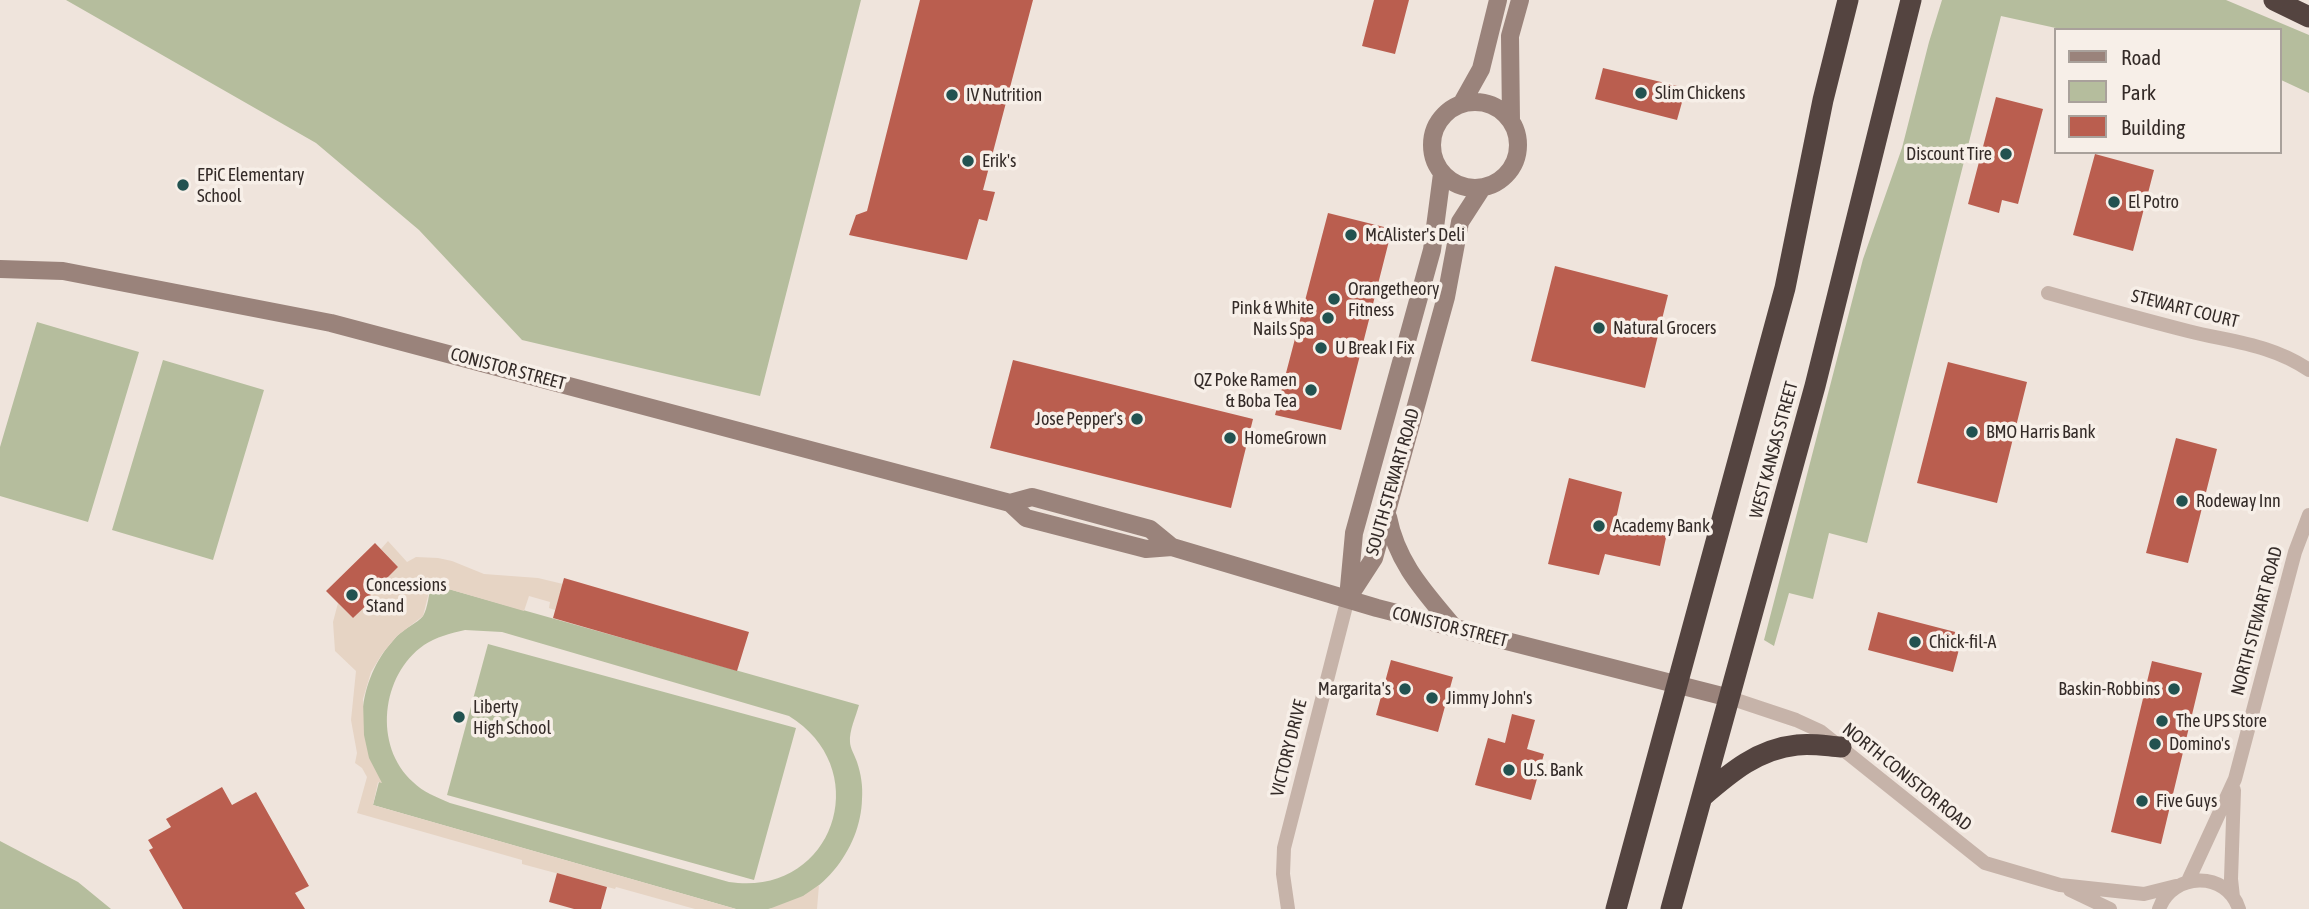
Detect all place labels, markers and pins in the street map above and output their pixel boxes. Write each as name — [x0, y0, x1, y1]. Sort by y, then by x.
place label: Slim Chickens — [1655, 82, 1745, 104]
place label: IV Nutrition — [966, 84, 1042, 106]
marker: Slim Chickens — [1633, 85, 1649, 101]
marker: IV Nutrition — [944, 87, 960, 103]
place label: Discount Tire — [1906, 143, 1992, 165]
marker: Discount Tire — [1998, 146, 2014, 162]
place label: Erik's — [982, 150, 1016, 172]
marker: Erik's — [960, 153, 976, 169]
place label: EPiC Elementary School — [197, 164, 304, 206]
marker: EPiC Elementary School — [175, 177, 191, 193]
place label: El Potro — [2128, 191, 2179, 213]
marker: El Potro — [2106, 194, 2122, 210]
place label: McAlister's Deli — [1365, 224, 1465, 246]
marker: McAlister's Deli — [1343, 227, 1359, 243]
place label: Orangetheory Fitness — [1348, 278, 1439, 320]
marker: Orangetheory Fitness — [1326, 291, 1342, 307]
place label: Pink & White Nails Spa — [1231, 297, 1314, 340]
marker: Pink & White Nails Spa — [1320, 310, 1336, 326]
place label: Natural Grocers — [1613, 317, 1716, 339]
marker: Natural Grocers — [1591, 320, 1607, 336]
place label: U Break I Fix — [1335, 337, 1415, 359]
marker: U Break I Fix — [1313, 340, 1329, 356]
place label: QZ Poke Ramen & Boba Tea — [1194, 369, 1297, 412]
marker: QZ Poke Ramen & Boba Tea — [1303, 382, 1319, 398]
place label: Jose Pepper's — [1035, 408, 1123, 430]
marker: Jose Pepper's — [1129, 411, 1145, 427]
place label: BMO Harris Bank — [1986, 421, 2096, 443]
marker: BMO Harris Bank — [1964, 424, 1980, 440]
place label: HomeGrown — [1244, 427, 1327, 449]
marker: HomeGrown — [1222, 430, 1238, 446]
place label: Rodeway Inn — [2196, 490, 2281, 512]
marker: Rodeway Inn — [2174, 493, 2190, 509]
place label: Academy Bank — [1613, 515, 1710, 537]
marker: Academy Bank — [1591, 518, 1607, 534]
place label: Concessions Stand — [366, 574, 447, 616]
marker: Concessions Stand — [344, 587, 360, 603]
place label: Chick-fil-A — [1929, 631, 1996, 653]
marker: Chick-fil-A — [1907, 634, 1923, 650]
place label: Margarita's — [1318, 678, 1391, 700]
place label: Baskin-Robbins — [2058, 678, 2160, 700]
marker: Margarita's — [1397, 681, 1413, 697]
marker: Baskin-Robbins — [2166, 681, 2182, 697]
place label: Jimmy John's — [1446, 687, 1532, 709]
marker: Jimmy John's — [1424, 690, 1440, 706]
place label: Liberty High School — [473, 696, 551, 738]
marker: Liberty High School — [451, 709, 467, 725]
place label: The UPS Store — [2176, 710, 2267, 732]
marker: The UPS Store — [2154, 713, 2170, 729]
place label: Domino's — [2169, 733, 2230, 755]
marker: Domino's — [2147, 736, 2163, 752]
place label: U.S. Bank — [1523, 759, 1583, 781]
marker: U.S. Bank — [1501, 762, 1517, 778]
place label: Five Guys — [2156, 790, 2217, 812]
marker: Five Guys — [2134, 793, 2150, 809]

